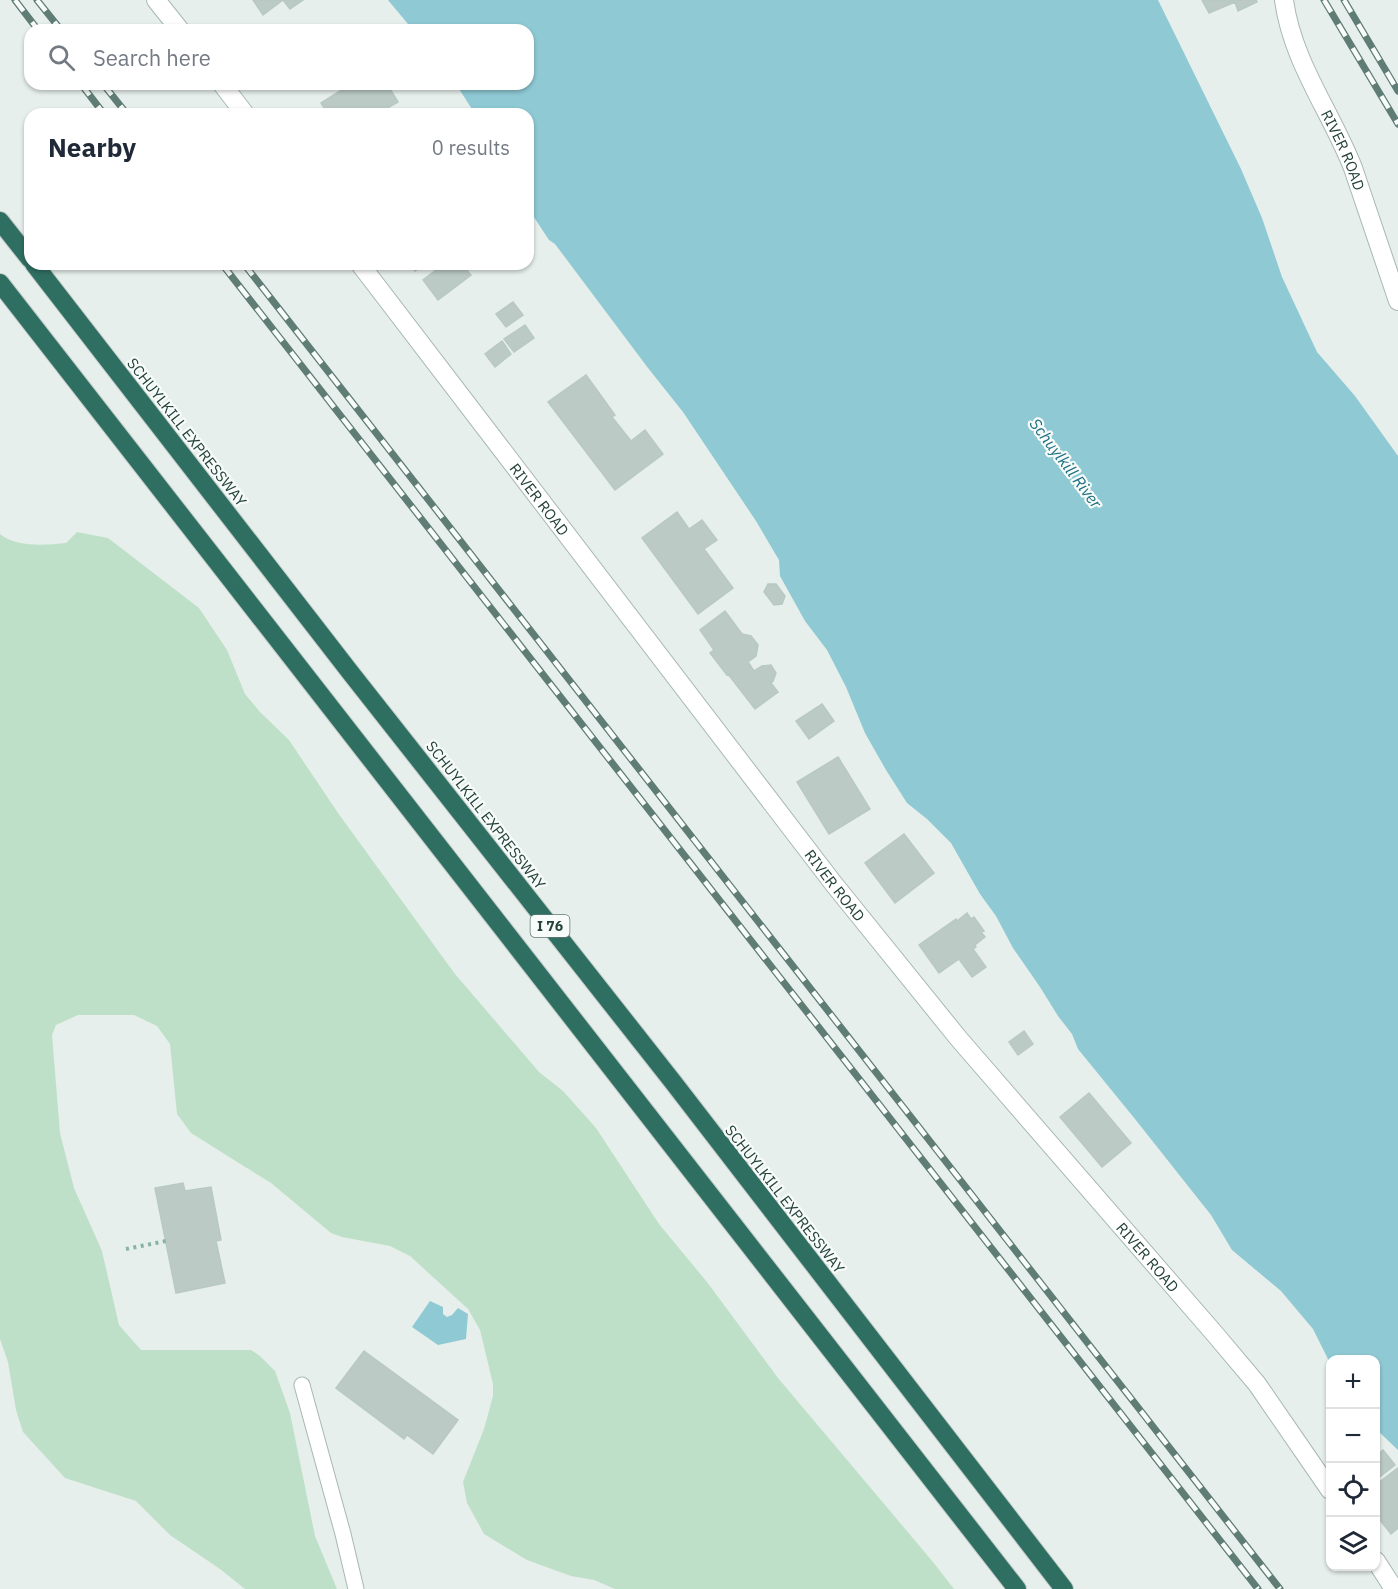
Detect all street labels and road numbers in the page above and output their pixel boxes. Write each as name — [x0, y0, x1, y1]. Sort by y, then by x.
street label: RIVER ROAD — [1317, 106, 1369, 193]
street label: SCHUYLKILL EXPRESSWAY — [123, 354, 251, 510]
street label: RIVER ROAD — [506, 459, 573, 539]
street label: SCHUYLKILL EXPRESSWAY — [422, 737, 550, 893]
street label: RIVER ROAD — [801, 845, 869, 925]
road number: I 76 — [530, 915, 570, 937]
street label: SCHUYLKILL EXPRESSWAY — [721, 1121, 849, 1277]
street label: RIVER ROAD — [1113, 1218, 1183, 1296]

